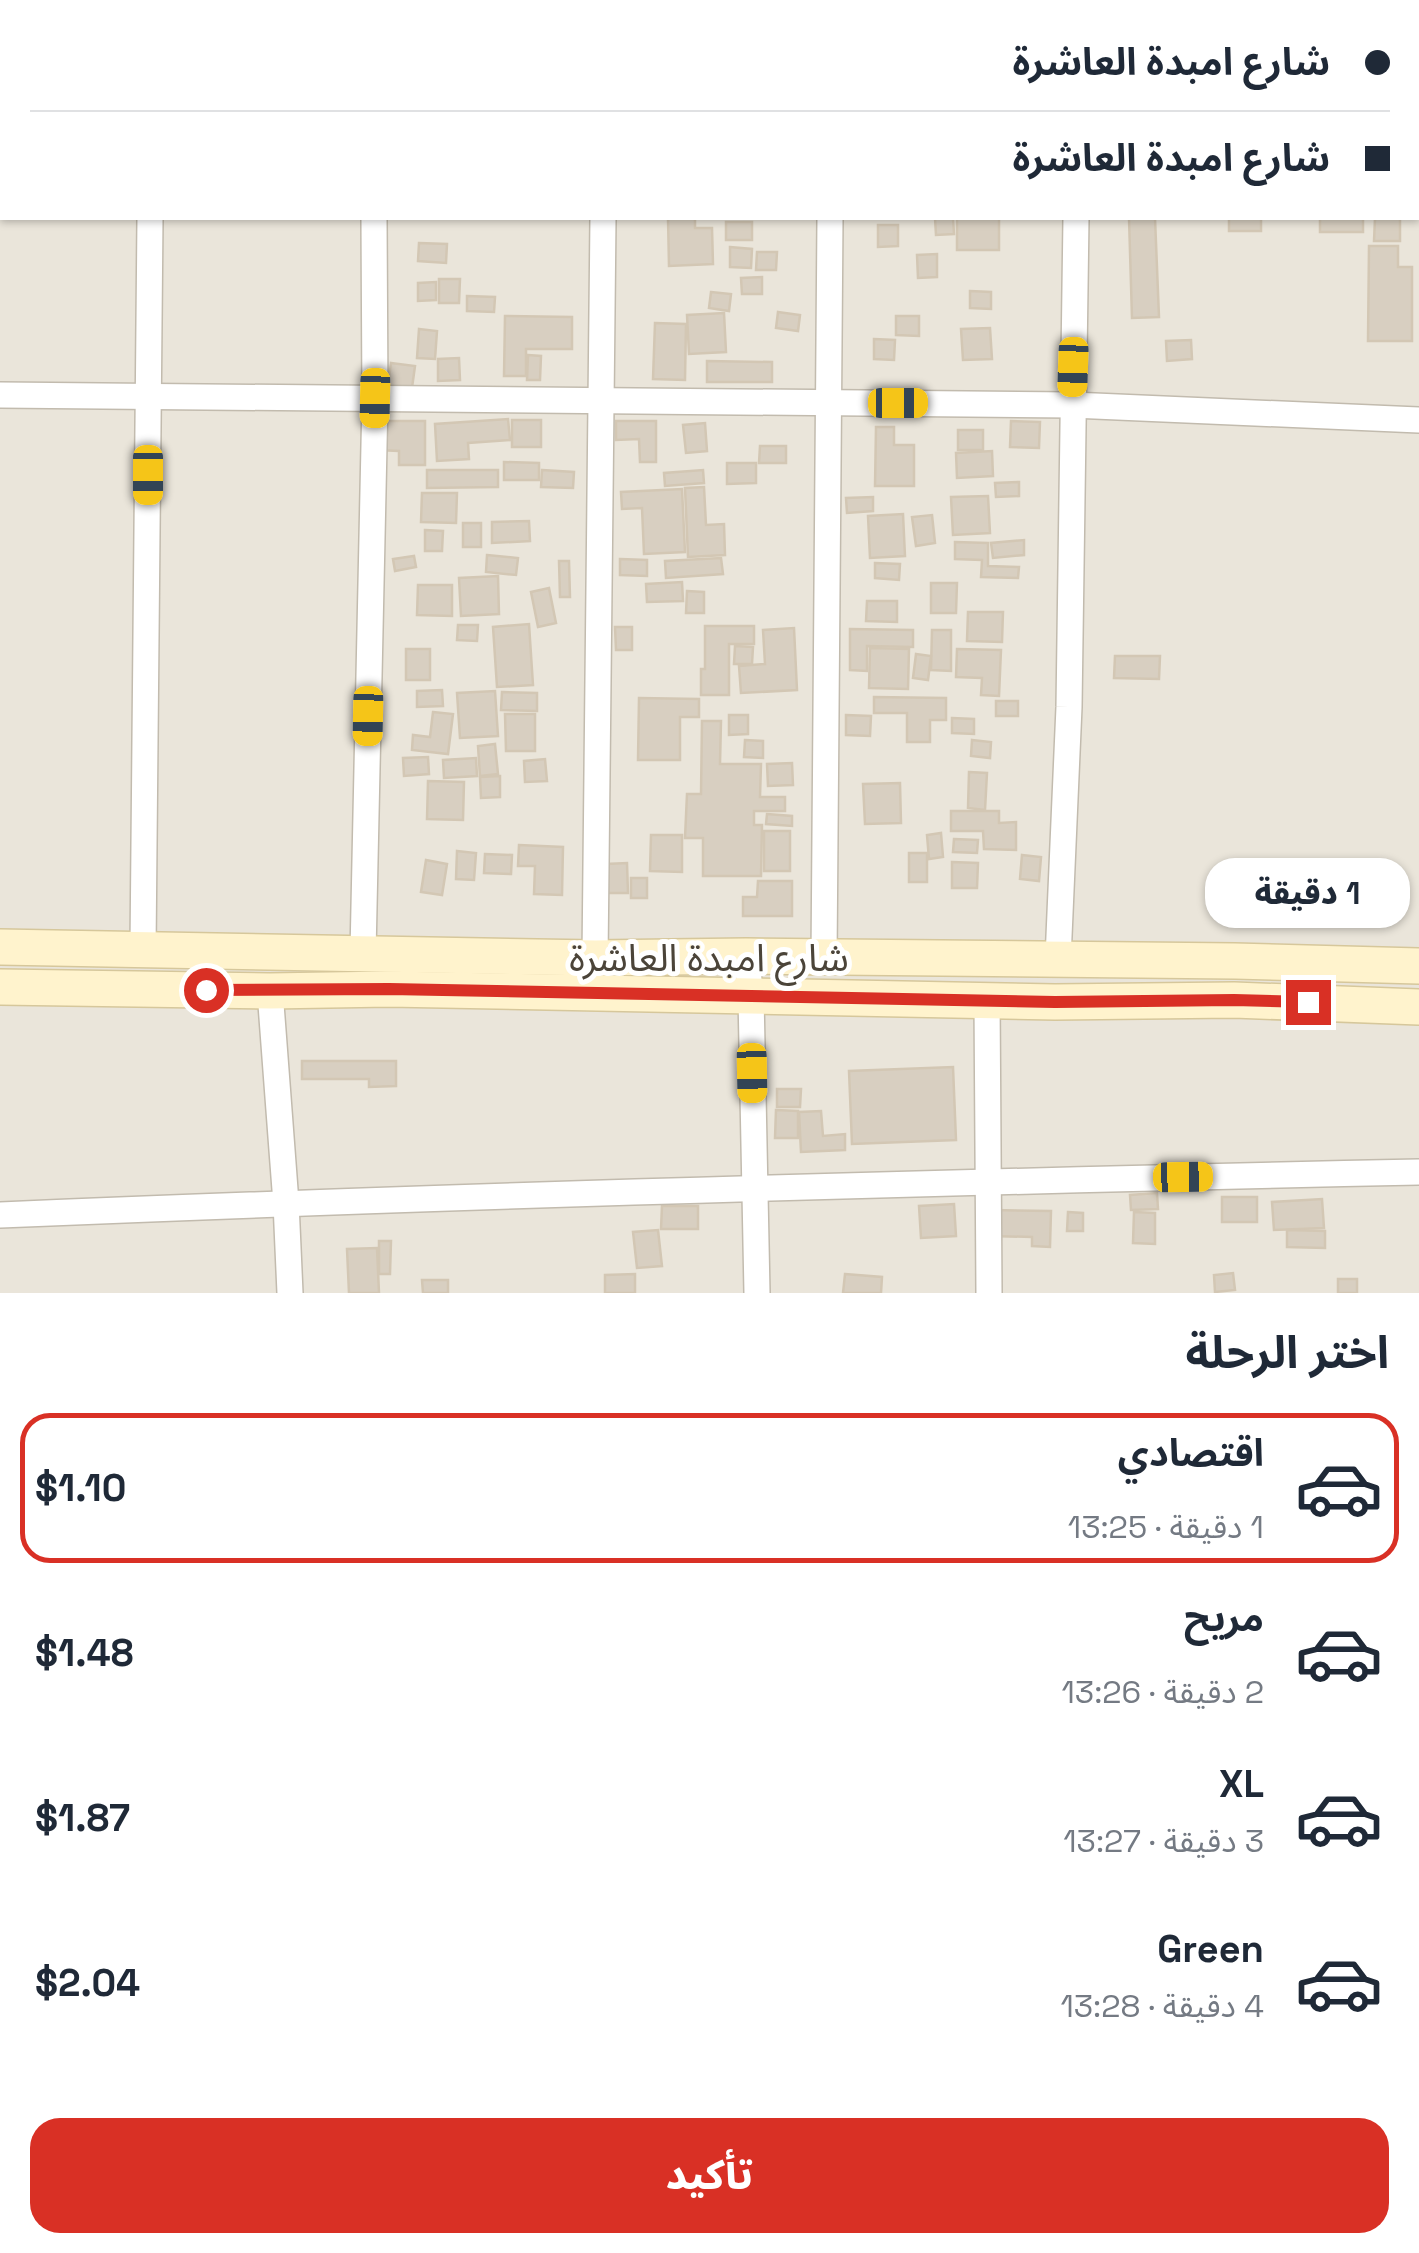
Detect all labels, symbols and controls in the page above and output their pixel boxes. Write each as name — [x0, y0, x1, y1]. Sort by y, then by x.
text: شارع امبدة العاشرة — [1012, 38, 1330, 86]
text: شارع امبدة العاشرة — [1012, 134, 1330, 182]
car — [1057, 336, 1089, 398]
car — [359, 368, 391, 428]
car — [868, 388, 928, 418]
car — [133, 445, 163, 505]
car — [352, 686, 384, 746]
callout: 1 دقيقة — [1206, 857, 1410, 927]
text: 1 دقيقة — [1254, 873, 1361, 913]
street label: شارع امبدة العاشرة — [569, 934, 849, 986]
route start — [184, 968, 229, 1013]
route end — [1286, 980, 1331, 1025]
car — [736, 1043, 768, 1103]
car — [1153, 1161, 1213, 1193]
text: اختر الرحلة — [1185, 1324, 1389, 1381]
text: اقتصادي — [1118, 1429, 1264, 1477]
icon: car — [1294, 1443, 1384, 1533]
text: $1.10 — [35, 1464, 126, 1512]
text: 1 دقيقة · 13:25 — [1068, 1507, 1264, 1547]
text: مريح — [1184, 1594, 1264, 1642]
icon: car — [1294, 1608, 1384, 1698]
text: $1.48 — [35, 1629, 134, 1677]
text: 2 دقيقة · 13:26 — [1061, 1672, 1264, 1712]
text: XL — [1219, 1760, 1264, 1808]
icon: car — [1294, 1773, 1384, 1863]
text: $1.87 — [35, 1794, 130, 1842]
text: 3 دقيقة · 13:27 — [1063, 1821, 1264, 1861]
text: Green — [1157, 1925, 1264, 1973]
icon: car — [1294, 1938, 1384, 2028]
text: $2.04 — [35, 1959, 140, 2007]
text: 4 دقيقة · 13:28 — [1060, 1986, 1264, 2026]
button: تأكيد — [30, 2118, 1389, 2233]

